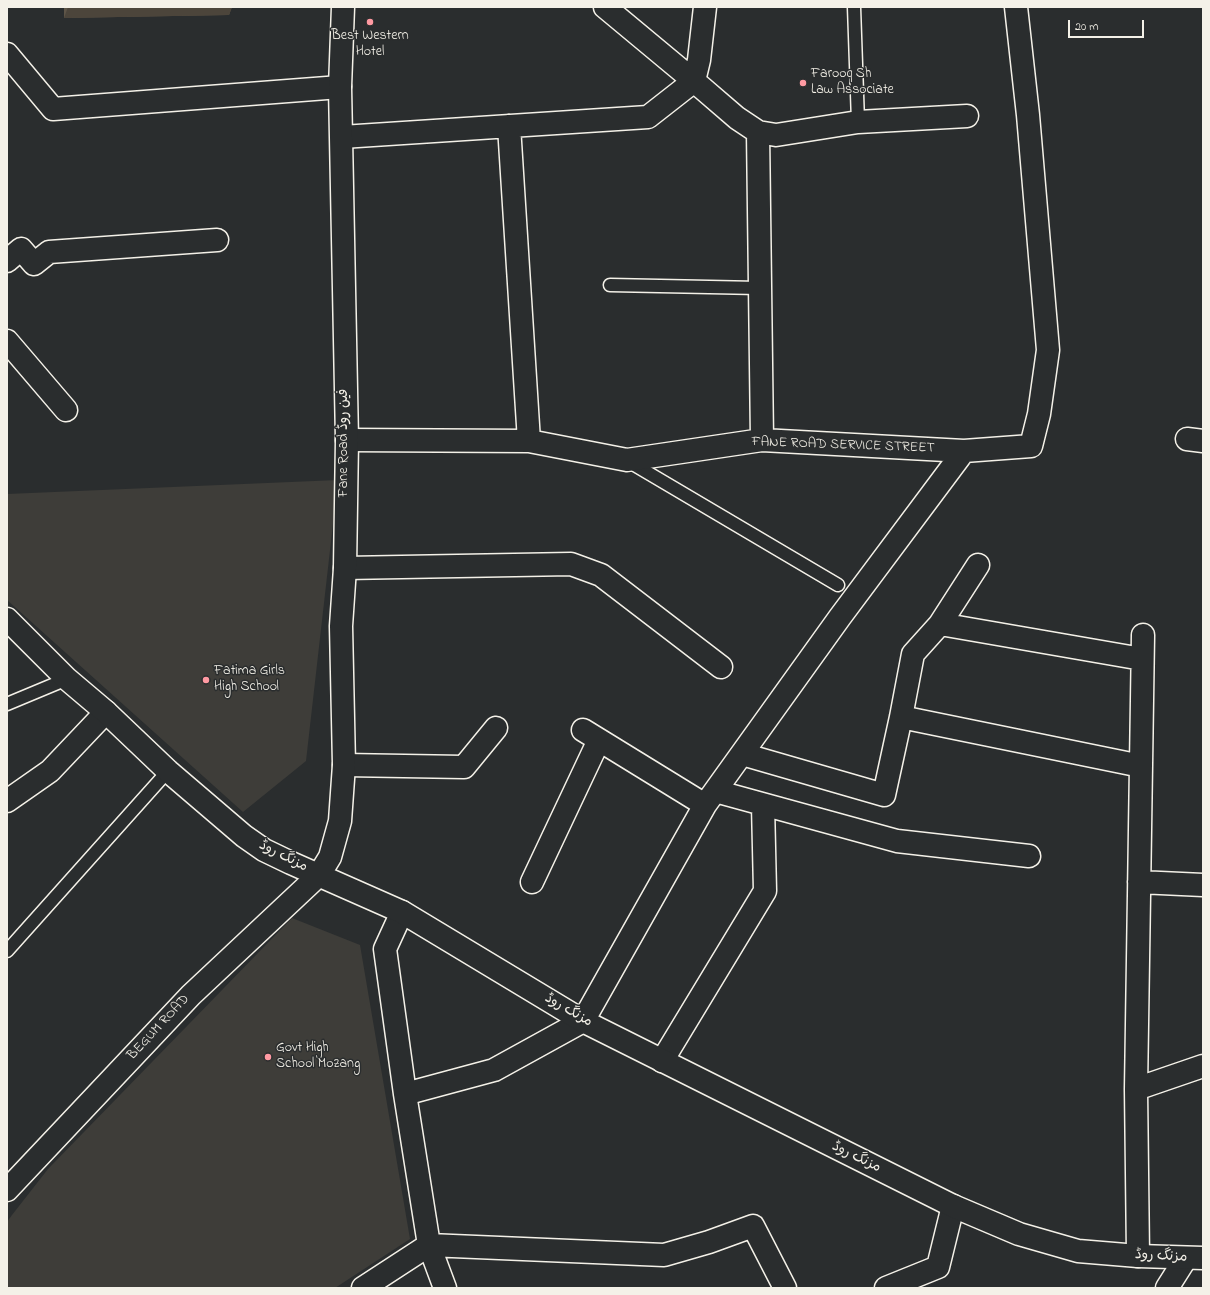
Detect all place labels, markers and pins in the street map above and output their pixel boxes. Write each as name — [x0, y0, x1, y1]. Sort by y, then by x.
marker: Best Western Hotel — [365, 17, 375, 27]
place label: Best Western Hotel — [331, 29, 409, 62]
place label: Farooq Sh Law Associate — [811, 67, 894, 100]
marker: Farooq Sh Law Associate — [798, 78, 808, 88]
place label: Fatima Girls High School — [214, 664, 285, 696]
marker: Fatima Girls High School — [201, 675, 211, 685]
place label: Govt High School Mozang — [276, 1041, 360, 1074]
marker: Govt High School Mozang — [263, 1052, 273, 1062]

